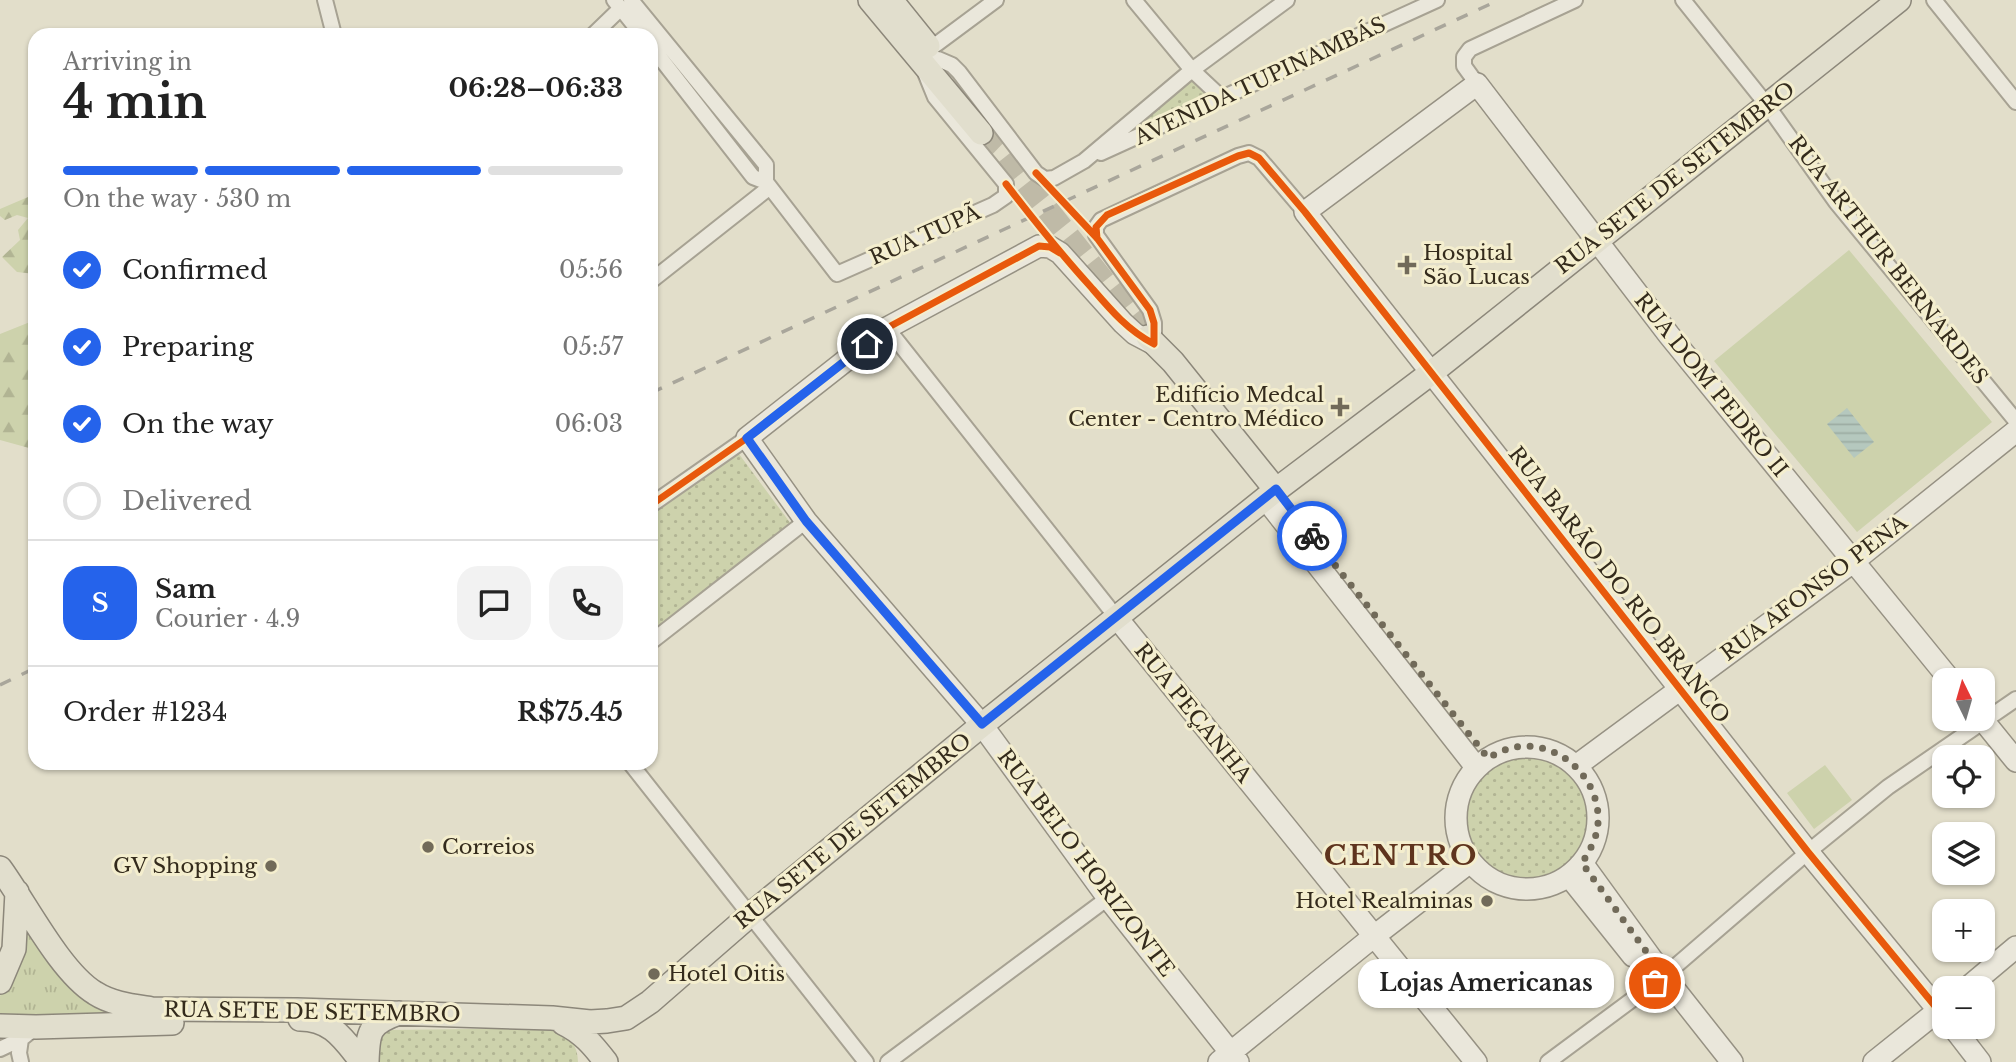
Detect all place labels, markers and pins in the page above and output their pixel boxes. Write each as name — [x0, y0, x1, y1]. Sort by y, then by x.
place label: Hospital São Lucas — [1423, 240, 1530, 290]
marker: Hospital São Lucas — [1397, 255, 1417, 275]
pin — [837, 314, 897, 374]
place label: Edifício Medcal Center - Centro Médico — [1068, 382, 1324, 432]
marker: Edifício Medcal Center - Centro Médico — [1330, 397, 1350, 417]
place label: Correios — [442, 834, 535, 860]
marker: Correios — [420, 839, 436, 855]
place label: GV Shopping — [113, 853, 257, 879]
marker: GV Shopping — [263, 858, 279, 874]
place label: Hotel Realminas — [1295, 888, 1473, 914]
marker: Hotel Realminas — [1479, 893, 1495, 909]
pin — [1625, 953, 1685, 1013]
callout: Lojas Americanas — [1358, 958, 1613, 1007]
place label: Hotel Oitis — [668, 961, 785, 987]
marker: Hotel Oitis — [646, 966, 662, 982]

